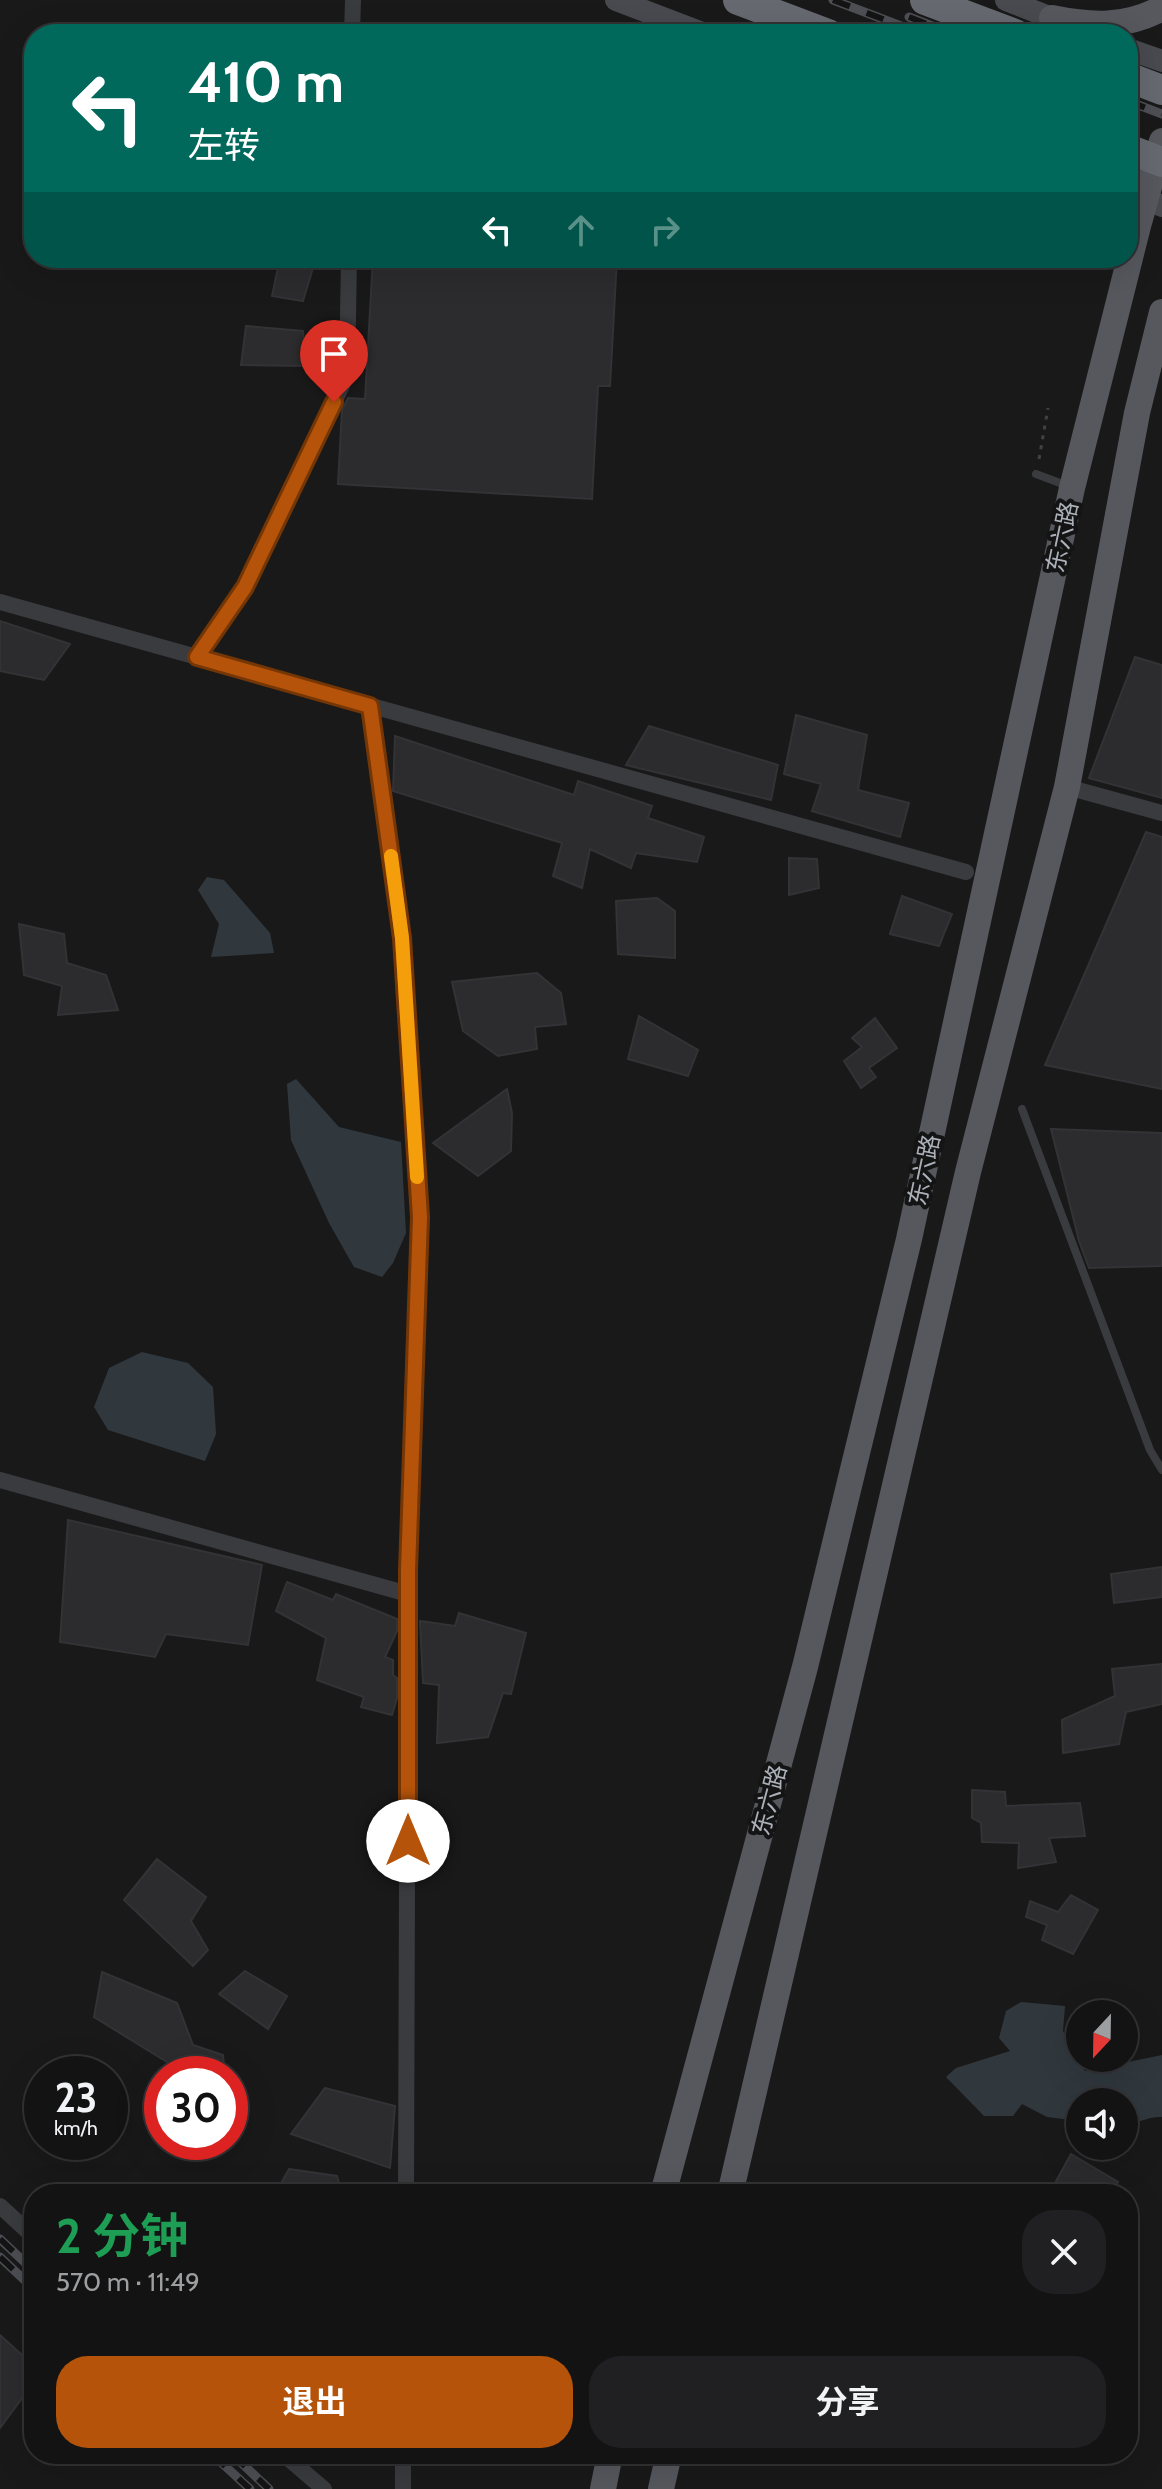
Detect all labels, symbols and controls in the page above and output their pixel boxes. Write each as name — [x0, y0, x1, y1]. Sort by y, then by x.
text: 410 m — [188, 48, 344, 116]
icon: left — [56, 56, 160, 160]
text: 左转 — [188, 123, 260, 167]
icon: left — [475, 208, 519, 252]
icon: ahead — [559, 208, 603, 252]
icon: right — [643, 208, 687, 252]
pin — [300, 320, 368, 402]
icon: arrive — [312, 332, 356, 376]
street label: 东六路 — [1040, 499, 1084, 575]
street label: 东六路 — [902, 1132, 946, 1208]
street label: 东六路 — [746, 1761, 792, 1839]
position arrow — [366, 1799, 450, 1883]
north arrow — [1066, 2000, 1138, 2072]
map controls — [1066, 2000, 1138, 2160]
speed limit sign: 30 — [144, 2056, 248, 2160]
text: 23 — [55, 2073, 97, 2122]
button: sound — [1066, 2088, 1138, 2160]
text: km/h — [54, 2116, 98, 2140]
text: 2 分钟 — [56, 2207, 188, 2265]
button: close — [1022, 2210, 1106, 2294]
text: 570 m · 11:49 — [56, 2266, 200, 2298]
button: 退出 — [56, 2356, 573, 2448]
button: 分享 — [589, 2356, 1106, 2448]

